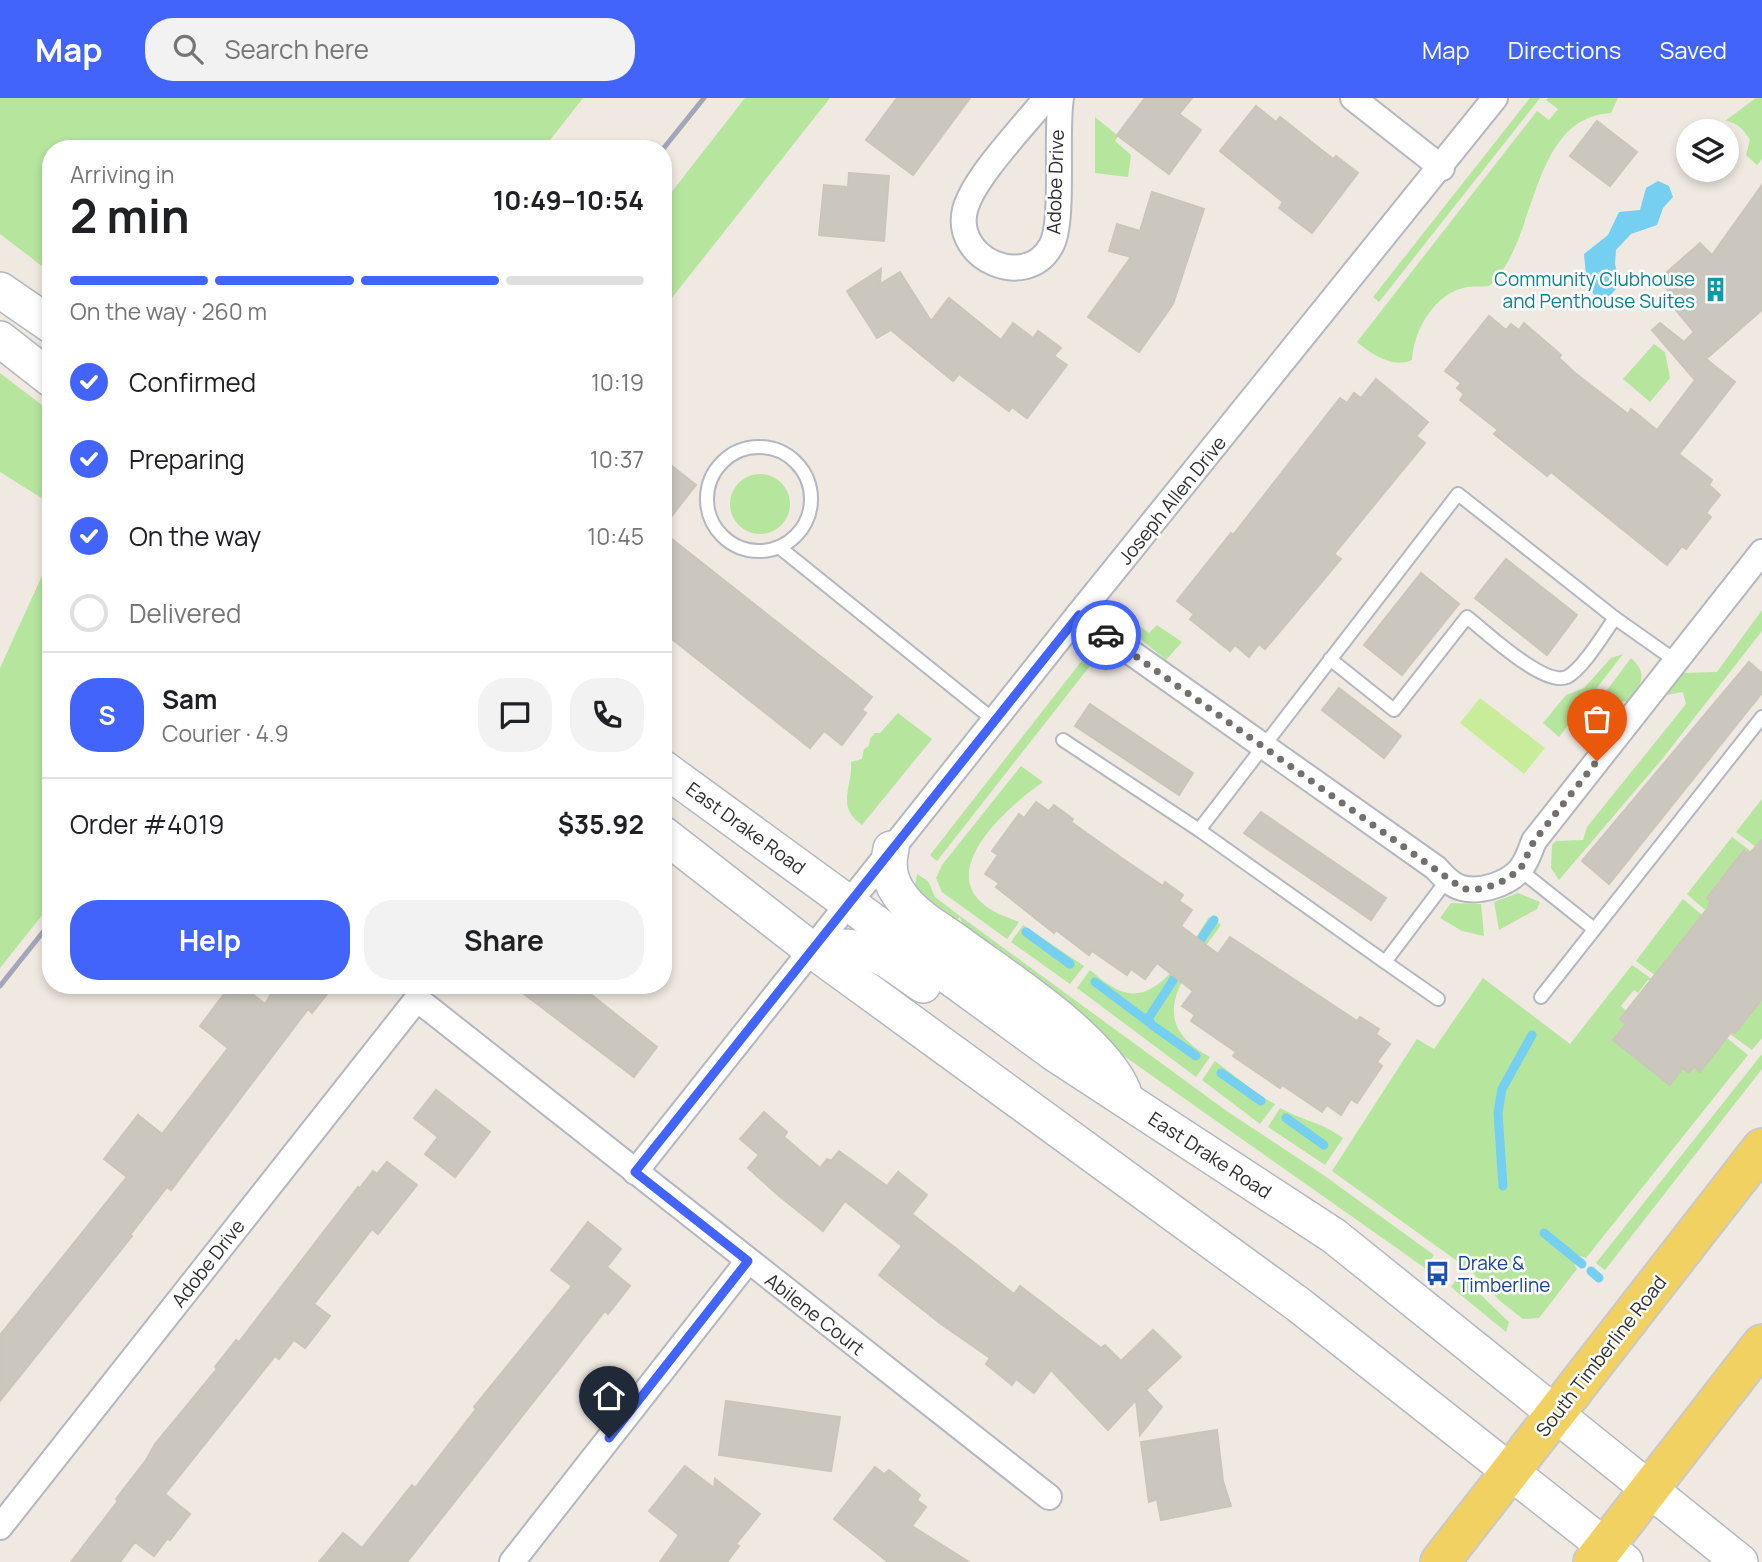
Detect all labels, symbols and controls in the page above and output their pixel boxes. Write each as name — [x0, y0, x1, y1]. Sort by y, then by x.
search box — [145, 18, 635, 81]
text: Map — [35, 27, 103, 72]
icon: search — [169, 30, 207, 68]
text: Search here — [225, 31, 369, 67]
text: Map — [1422, 33, 1470, 66]
text: Directions — [1508, 33, 1621, 66]
text: Saved — [1659, 33, 1727, 66]
map controls — [1676, 119, 1739, 182]
button: layers — [1676, 119, 1739, 182]
street label: Adobe Drive — [1040, 129, 1070, 235]
text: Arriving in — [70, 158, 175, 190]
text: 10:49–10:54 — [493, 182, 644, 218]
text: 2 min — [70, 184, 190, 247]
place label: Community Clubhouse and Penthouse Suites — [1494, 266, 1695, 314]
building icon: Community Clubhouse and Penthouse Suites — [1701, 276, 1729, 304]
text: On the way · 260 m — [70, 295, 267, 327]
icon: check — [70, 363, 108, 401]
text: Confirmed — [129, 364, 256, 400]
text: 10:19 — [591, 366, 644, 398]
street label: Joseph Allen Drive — [1112, 430, 1232, 570]
icon: check — [70, 440, 108, 478]
text: Preparing — [129, 441, 245, 477]
text: 10:37 — [590, 443, 644, 475]
icon: check — [70, 517, 108, 555]
text: On the way — [129, 518, 261, 554]
text: 10:45 — [587, 520, 644, 552]
text: Delivered — [129, 595, 241, 631]
courier — [1071, 600, 1141, 670]
icon: car — [1087, 616, 1125, 654]
button: chat — [478, 678, 552, 752]
button: phone — [570, 678, 644, 752]
text: Sam — [162, 681, 217, 717]
pin — [1567, 689, 1627, 761]
text: S — [98, 697, 116, 733]
icon: bag — [1578, 700, 1616, 738]
text: Courier · 4.9 — [162, 717, 289, 749]
street label: East Drake Road — [681, 776, 811, 880]
text: Order #4019 — [70, 806, 225, 842]
text: $35.92 — [558, 806, 644, 842]
button: Help — [70, 900, 350, 980]
button: Share — [364, 900, 644, 980]
street label: East Drake Road — [1143, 1106, 1277, 1204]
street label: Adobe Drive — [165, 1214, 251, 1312]
place label: Drake & Timberline — [1458, 1250, 1550, 1298]
bus stop icon: Drake & Timberline — [1424, 1260, 1452, 1288]
street label: Abilene Court — [760, 1267, 870, 1361]
street label: South Timberline Road — [1530, 1270, 1672, 1442]
pin — [579, 1366, 639, 1438]
icon: home — [590, 1377, 628, 1415]

